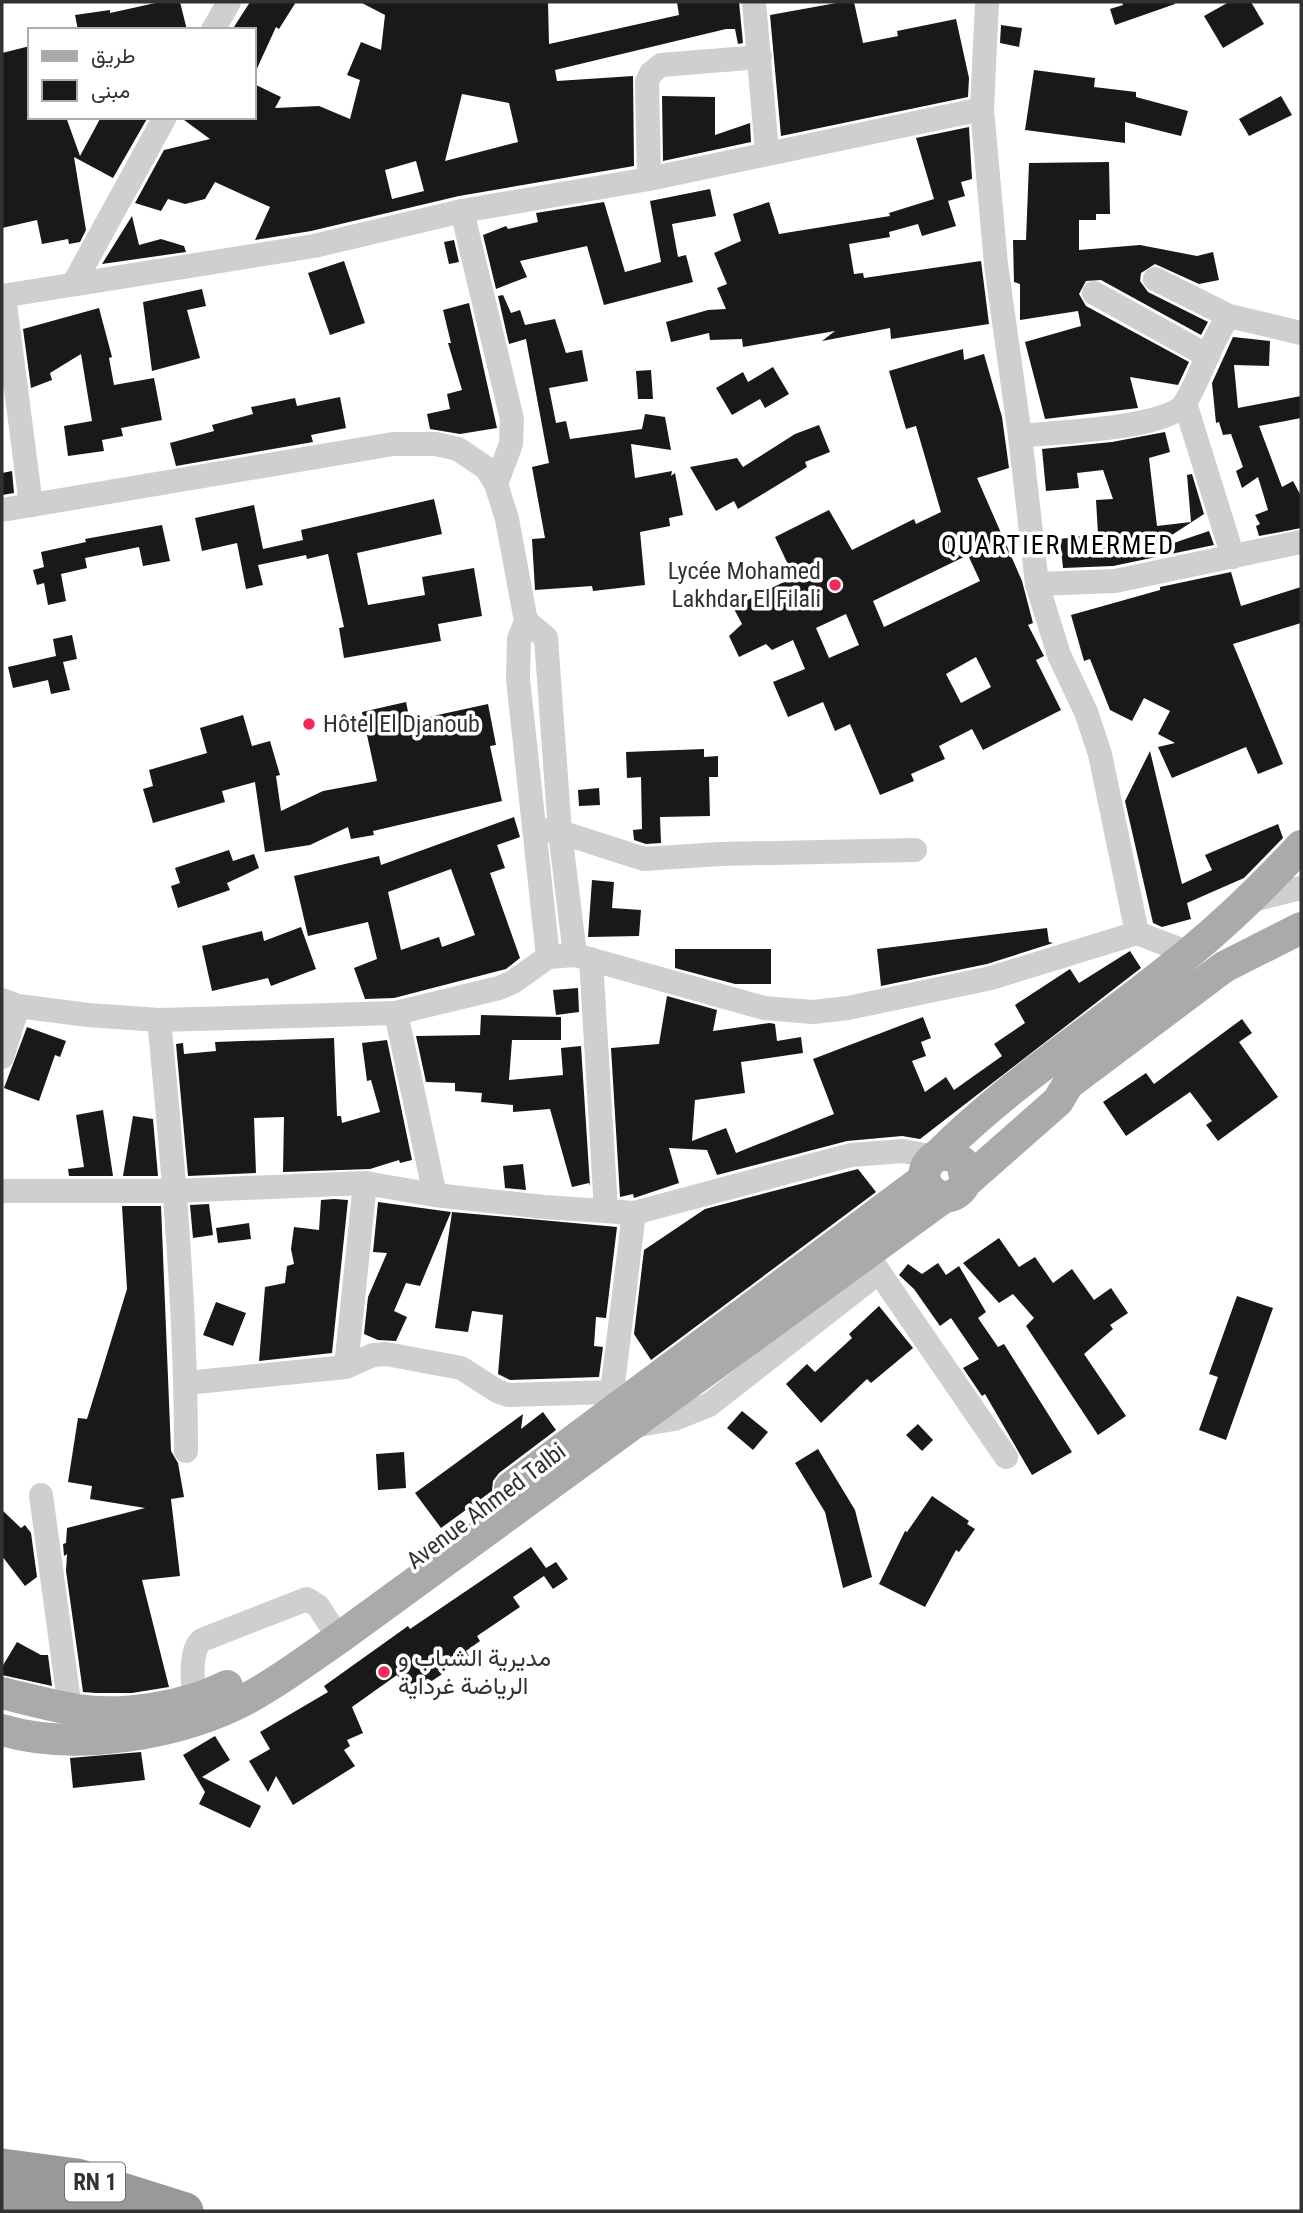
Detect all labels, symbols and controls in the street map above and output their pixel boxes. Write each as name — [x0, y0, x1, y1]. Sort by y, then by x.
legend — [28, 28, 256, 119]
text: طريق — [91, 44, 136, 69]
text: مبنى — [91, 79, 130, 103]
district label: QUARTIER MERMED — [941, 530, 1175, 560]
place label: Lycée Mohamed Lakhdar El Filali — [668, 557, 821, 613]
marker: Lycée Mohamed Lakhdar El Filali — [827, 577, 843, 593]
place label: Hôtel El Djanoub — [323, 710, 480, 738]
marker: Hôtel El Djanoub — [301, 716, 317, 732]
street label: Avenue Ahmed Talbi — [401, 1437, 571, 1575]
place label: مديرية الشباب و الرياضة غرداية — [398, 1644, 551, 1701]
marker: مديرية الشباب و الرياضة غرداية — [376, 1664, 392, 1680]
road number: RN 1 — [65, 2162, 125, 2202]

